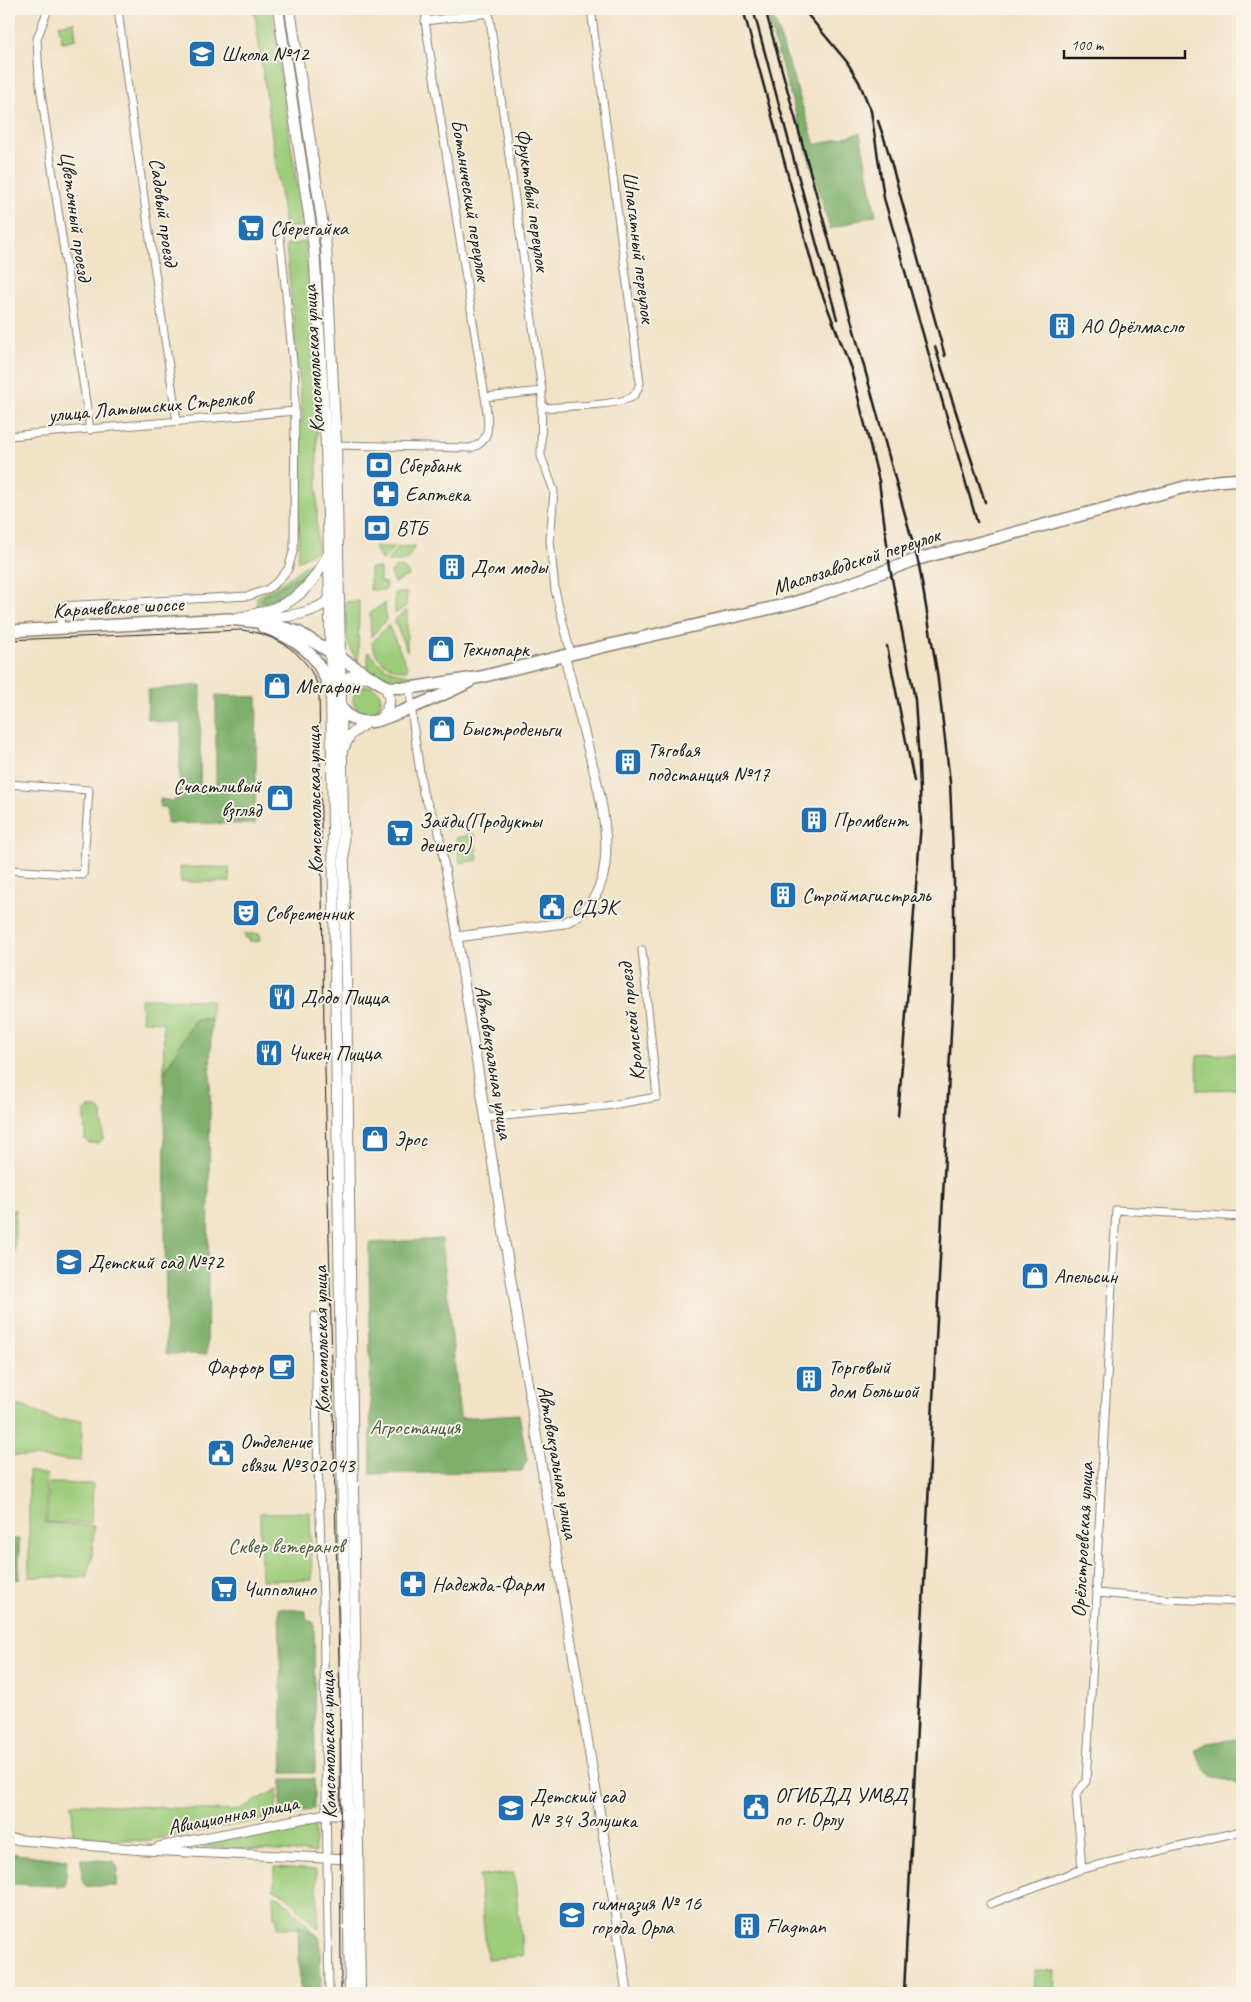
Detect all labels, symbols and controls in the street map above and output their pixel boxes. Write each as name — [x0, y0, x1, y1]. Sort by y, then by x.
scale bar — [1064, 28, 1185, 60]
text: 100 m — [1071, 36, 1105, 55]
school or university icon: Школа №12 — [187, 39, 217, 69]
place label: Школа №12 — [221, 41, 310, 67]
street label: Ботанический переулок — [445, 117, 497, 285]
street label: Фруктовый переулок — [510, 127, 556, 275]
street label: Цветочный проезд — [54, 149, 98, 285]
street label: Садовый проезд — [144, 156, 185, 270]
street label: Шпагатный переулок — [617, 170, 661, 326]
supermarket icon: Сберегайка — [236, 213, 266, 243]
place label: Сберегайка — [270, 215, 350, 241]
street label: Комсомольская улица — [296, 283, 330, 434]
building icon: АО Орёлмасло — [1047, 311, 1077, 341]
place label: АО Орёлмасло — [1081, 313, 1186, 339]
street label: улица Латышских Стрелков — [45, 384, 258, 428]
bank icon: Сбербанк — [364, 450, 394, 480]
place label: Сбербанк — [398, 452, 463, 478]
pharmacy icon: Еаптека — [371, 479, 401, 509]
place label: Еаптека — [405, 481, 472, 507]
bank icon: ВТБ — [362, 513, 392, 543]
place label: ВТБ — [396, 515, 430, 541]
street label: Маслозаводской переулок — [769, 521, 945, 600]
building icon: Дом моды — [437, 552, 467, 582]
place label: Дом моды — [471, 554, 549, 580]
street label: Карачевское шоссе — [52, 590, 186, 623]
shop icon: Технопарк — [426, 634, 456, 664]
place label: Технопарк — [460, 636, 531, 662]
shop icon: Мегафон — [262, 671, 292, 701]
place label: Мегафон — [296, 673, 361, 699]
shop icon: Быстроденьги — [427, 714, 457, 744]
place label: Быстроденьги — [461, 716, 563, 742]
street label: Комсомольская улица — [300, 724, 328, 874]
place label: Тяговая подстанция №17 — [647, 737, 771, 787]
building icon: Тяговая подстанция №17 — [613, 747, 643, 777]
place label: Счастливый взгляд — [173, 773, 263, 823]
shop icon: Счастливый взгляд — [265, 783, 295, 813]
building icon: Промвент — [799, 805, 829, 835]
place label: Промвент — [833, 807, 909, 833]
place label: Зайди(Продукты дешего) — [419, 808, 544, 858]
supermarket icon: Зайди(Продукты дешего) — [385, 818, 415, 848]
building icon: Строймагистраль — [768, 880, 798, 910]
place label: Строймагистраль — [802, 882, 932, 908]
public building icon: СДЭК — [537, 892, 567, 922]
place label: СДЭК — [571, 894, 621, 920]
theatre icon: Современник — [231, 898, 261, 928]
place label: Современник — [265, 900, 355, 926]
street label: Кромской проезд — [612, 959, 650, 1082]
restaurant icon: Додо Пицца — [267, 982, 297, 1012]
street label: Автовокзальная улица — [469, 983, 519, 1142]
place label: Додо Пицца — [301, 984, 391, 1010]
restaurant icon: Чикен Пицца — [254, 1038, 284, 1068]
place label: Чикен Пицца — [288, 1040, 383, 1066]
shop icon: Эрос — [360, 1124, 390, 1154]
place label: Эрос — [394, 1126, 429, 1152]
school or university icon: Детский сад №72 — [54, 1247, 84, 1277]
place label: Детский сад №72 — [88, 1249, 225, 1275]
shop icon: Апельсин — [1020, 1261, 1050, 1291]
place label: Апельсин — [1054, 1263, 1119, 1289]
street label: Комсомольская улица — [307, 1264, 335, 1414]
cafe icon: Фарфор — [267, 1352, 297, 1382]
place label: Фарфор — [206, 1354, 265, 1380]
place label: Торговый дом Большой — [828, 1354, 920, 1404]
building icon: Торговый дом Большой — [794, 1364, 824, 1394]
street label: Автовокзальная улица — [532, 1383, 585, 1542]
park label: Агростанция — [370, 1414, 462, 1440]
place label: Отделение связи №302043 — [240, 1428, 356, 1478]
public building icon: Отделение связи №302043 — [206, 1438, 236, 1468]
street label: Орёлстроевская улица — [1065, 1460, 1099, 1618]
park label: Сквер ветеранов — [228, 1533, 348, 1559]
pharmacy icon: Надежда-Фарм — [398, 1569, 428, 1599]
place label: Надежда-Фарм — [432, 1571, 545, 1597]
supermarket icon: Чипполино — [209, 1574, 239, 1604]
place label: Чипполино — [243, 1576, 318, 1602]
street label: Комсомольская улица — [314, 1669, 342, 1819]
place label: ОГИБДД УМВД по г. Орлу — [775, 1782, 909, 1832]
place label: Детский сад № 34 Золушка — [530, 1783, 639, 1833]
street label: Авиационная улица — [165, 1789, 303, 1840]
public building icon: ОГИБДД УМВД по г. Орлу — [741, 1792, 771, 1822]
school or university icon: Детский сад № 34 Золушка — [496, 1793, 526, 1823]
place label: гимназия № 16 города Орла — [591, 1890, 702, 1940]
school or university icon: гимназия № 16 города Орла — [557, 1900, 587, 1930]
building icon: Flagman — [732, 1911, 762, 1941]
place label: Flagman — [766, 1913, 826, 1939]

